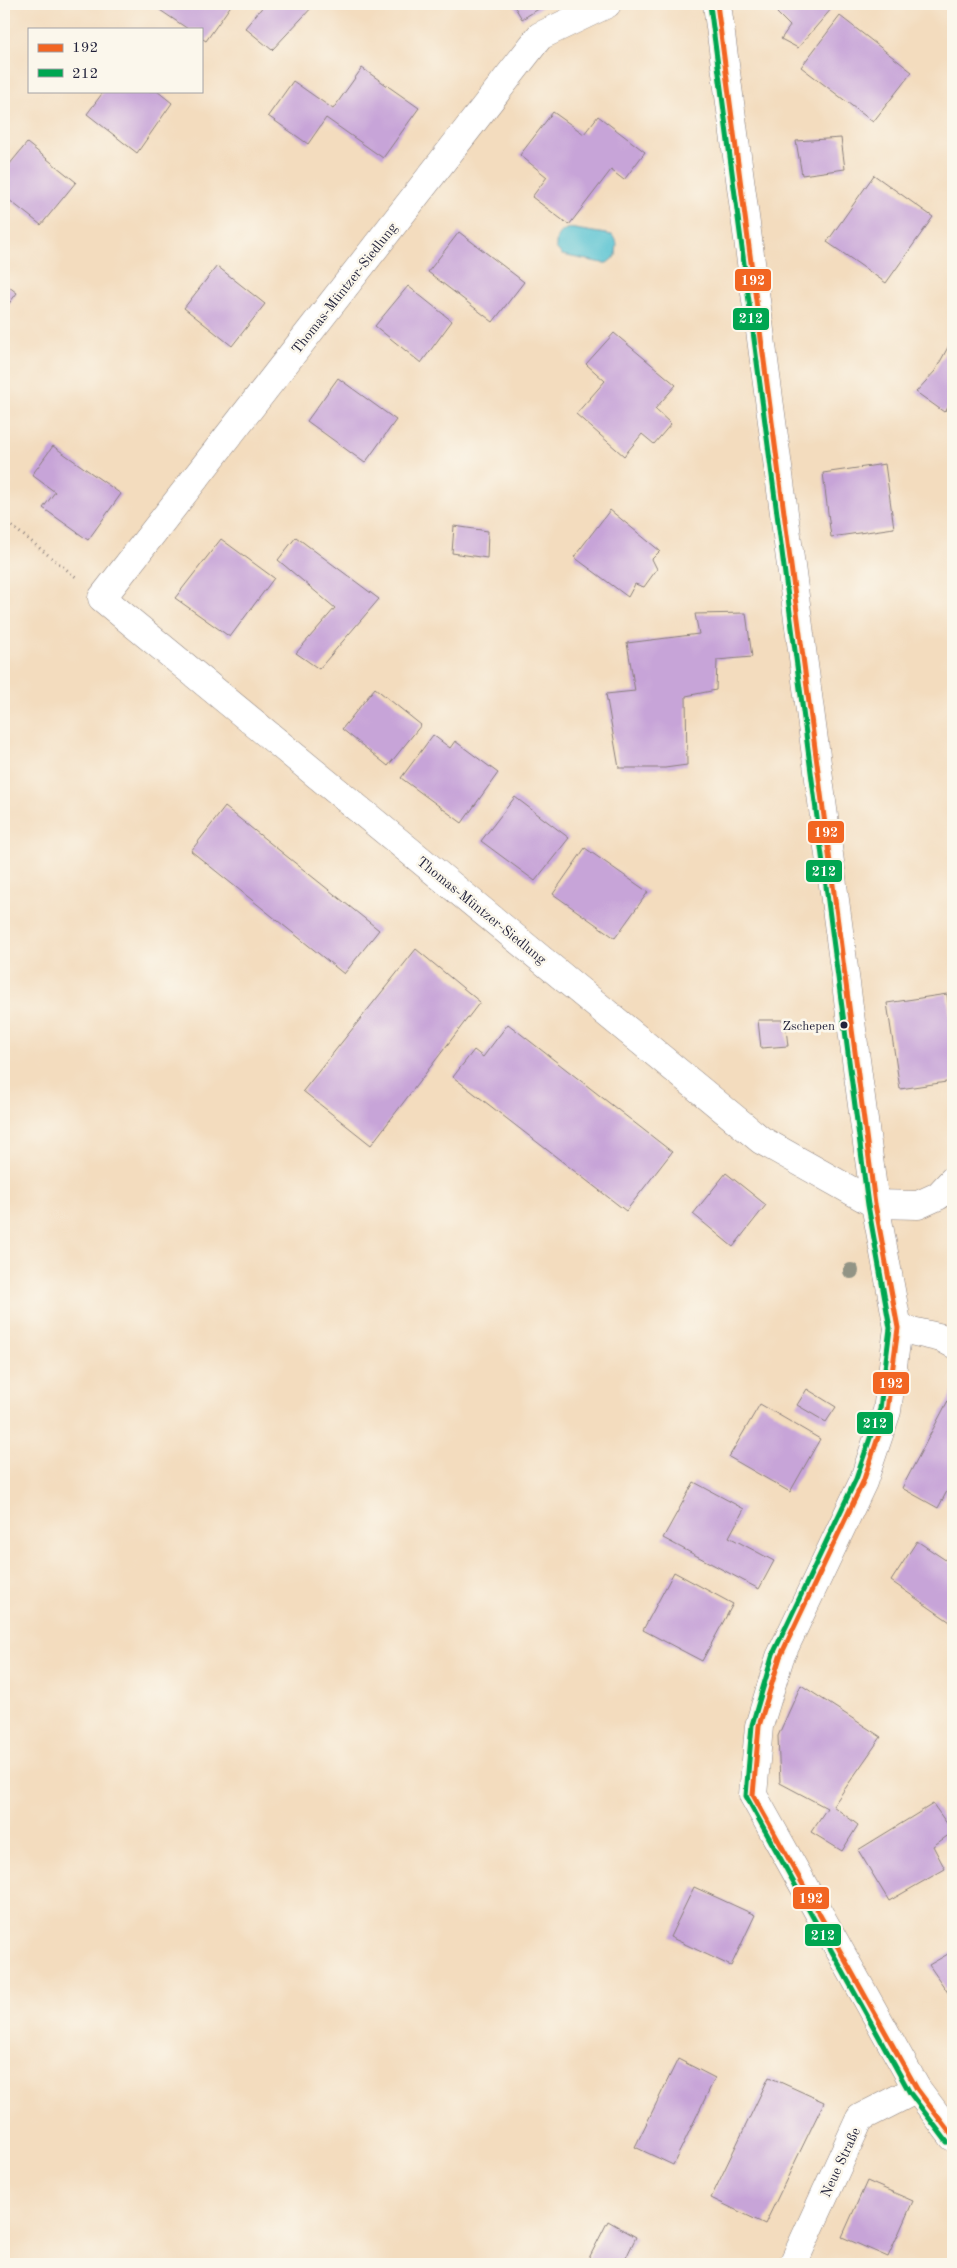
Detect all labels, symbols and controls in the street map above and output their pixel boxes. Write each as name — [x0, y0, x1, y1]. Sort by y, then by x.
legend — [28, 28, 202, 92]
text: 192 — [72, 41, 98, 56]
text: 212 — [72, 67, 98, 82]
street label: Thomas-Müntzer-Siedlung — [290, 220, 400, 357]
line badge: 192 — [734, 268, 772, 292]
text: 192 — [741, 274, 765, 288]
line badge: 212 — [732, 307, 770, 331]
text: 212 — [739, 312, 763, 326]
line badge: 192 — [807, 820, 845, 844]
text: 192 — [814, 826, 838, 840]
street label: Thomas-Müntzer-Siedlung — [414, 854, 549, 967]
line badge: 212 — [805, 859, 843, 883]
text: 212 — [812, 865, 836, 879]
place label: Zschepen — [782, 1020, 835, 1033]
marker: Zschepen — [839, 1020, 849, 1030]
line badge: 192 — [872, 1371, 910, 1395]
text: 192 — [879, 1377, 903, 1391]
line badge: 212 — [856, 1411, 894, 1435]
text: 212 — [863, 1417, 887, 1431]
line badge: 192 — [792, 1886, 830, 1910]
text: 192 — [799, 1892, 823, 1906]
line badge: 212 — [804, 1923, 842, 1947]
text: 212 — [811, 1929, 835, 1943]
street label: Neue Straße — [819, 2125, 863, 2199]

